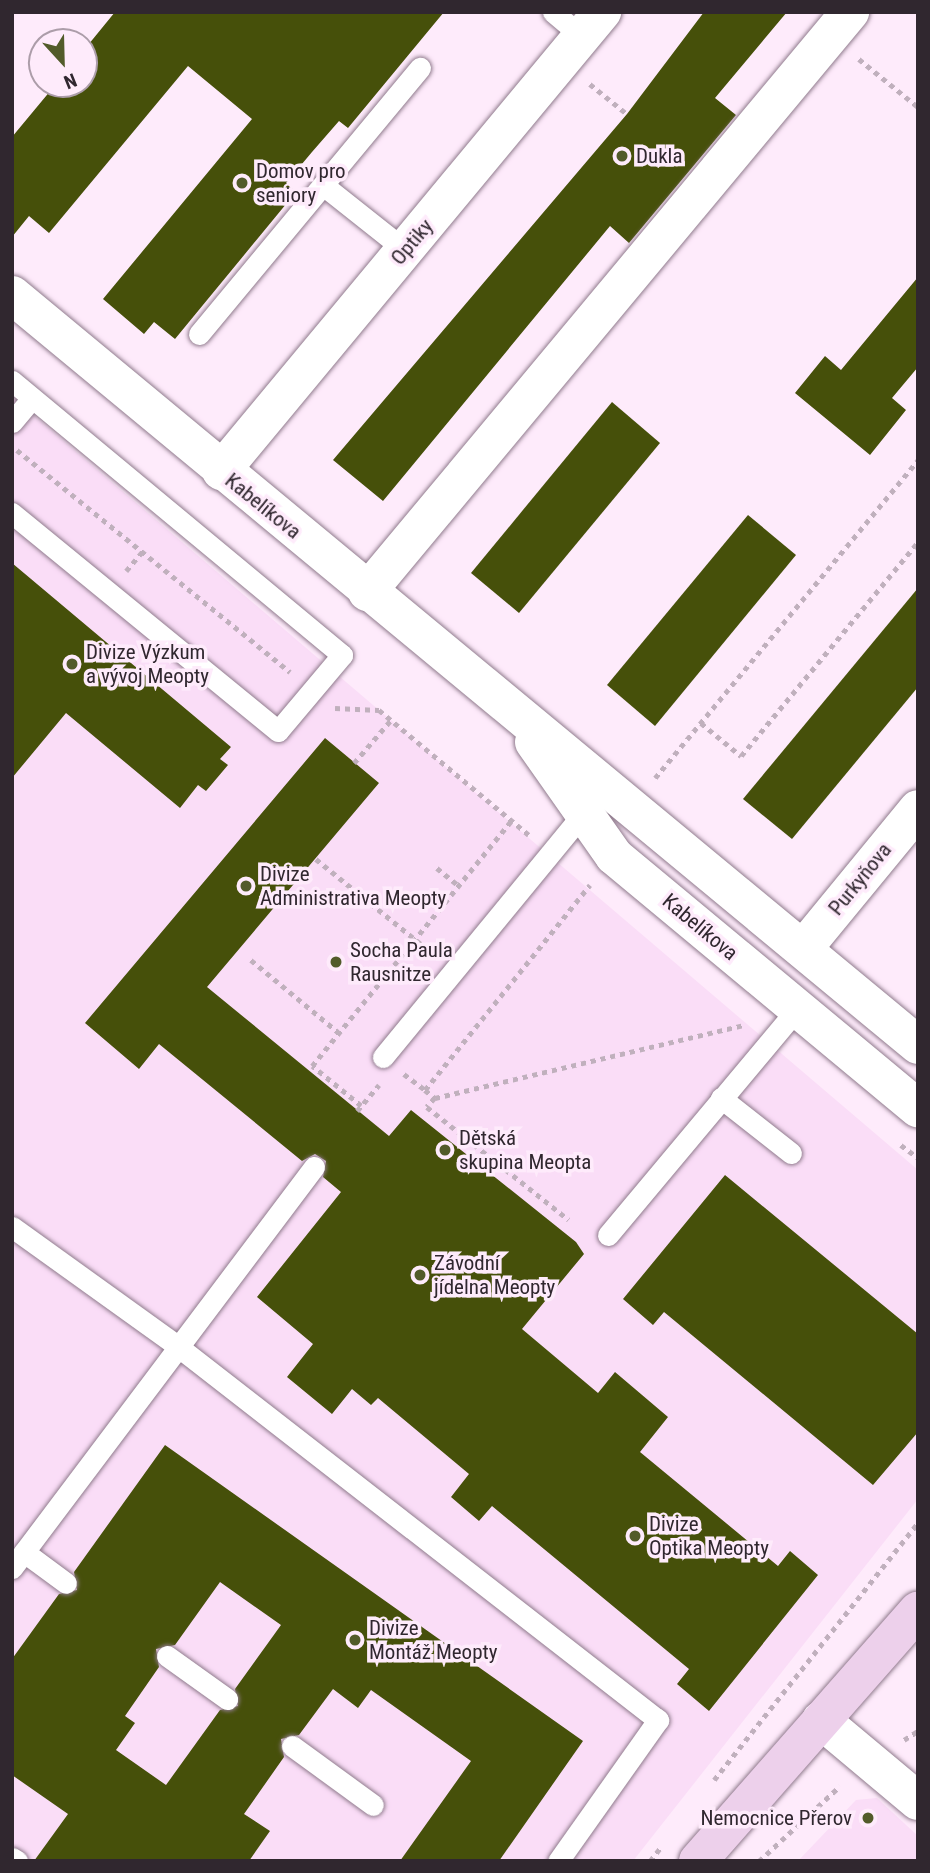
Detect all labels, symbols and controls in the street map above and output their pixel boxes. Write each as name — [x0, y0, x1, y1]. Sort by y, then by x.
north arrow — [28, 28, 98, 98]
text: N — [61, 68, 80, 94]
place label: Dukla — [636, 143, 682, 169]
marker: Dukla — [614, 148, 630, 164]
place label: Domov pro seniory — [256, 158, 346, 208]
marker: Domov pro seniory — [234, 175, 250, 191]
street label: Optiky — [386, 214, 438, 270]
street label: Kabelíkova — [220, 468, 306, 544]
place label: Divize Výzkum a vývoj Meopty — [86, 639, 209, 689]
marker: Divize Výzkum a vývoj Meopty — [64, 656, 80, 672]
street label: Purkyňova — [823, 838, 897, 920]
place label: Divize Administrativa Meopty — [260, 861, 446, 911]
marker: Divize Administrativa Meopty — [238, 878, 254, 894]
street label: Kabelíkova — [657, 888, 743, 966]
place label: Socha Paula Rausnitze — [350, 937, 453, 987]
marker: Socha Paula Rausnitze — [328, 954, 344, 970]
place label: Dětská skupina Meopta — [459, 1125, 591, 1175]
marker: Dětská skupina Meopta — [437, 1142, 453, 1158]
place label: Závodní jídelna Meopty — [434, 1250, 555, 1300]
marker: Závodní jídelna Meopty — [412, 1267, 428, 1283]
place label: Divize Optika Meopty — [649, 1511, 769, 1561]
marker: Divize Optika Meopty — [627, 1528, 643, 1544]
place label: Divize Montáž Meopty — [369, 1615, 497, 1665]
marker: Divize Montáž Meopty — [347, 1632, 363, 1648]
place label: Nemocnice Přerov — [700, 1805, 852, 1831]
marker: Nemocnice Přerov — [858, 1808, 878, 1828]

